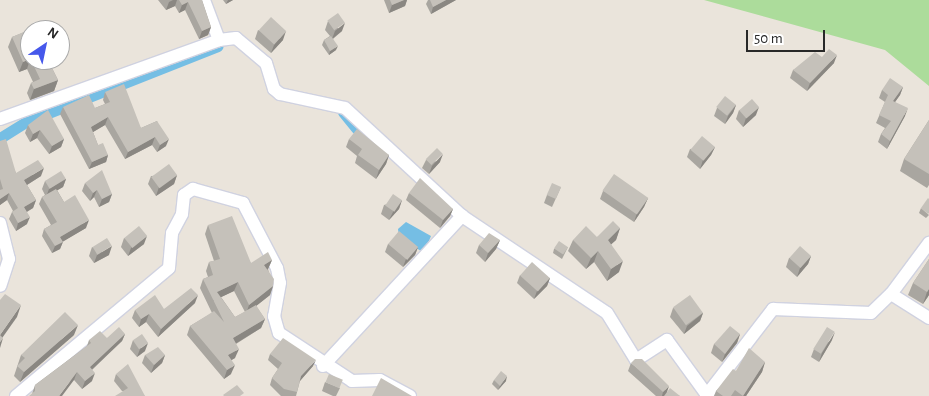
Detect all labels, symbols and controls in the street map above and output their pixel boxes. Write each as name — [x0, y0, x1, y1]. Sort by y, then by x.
north arrow — [20, 20, 70, 70]
scale bar — [749, 20, 828, 52]
text: N — [45, 25, 61, 42]
text: 50 m — [754, 31, 783, 46]

